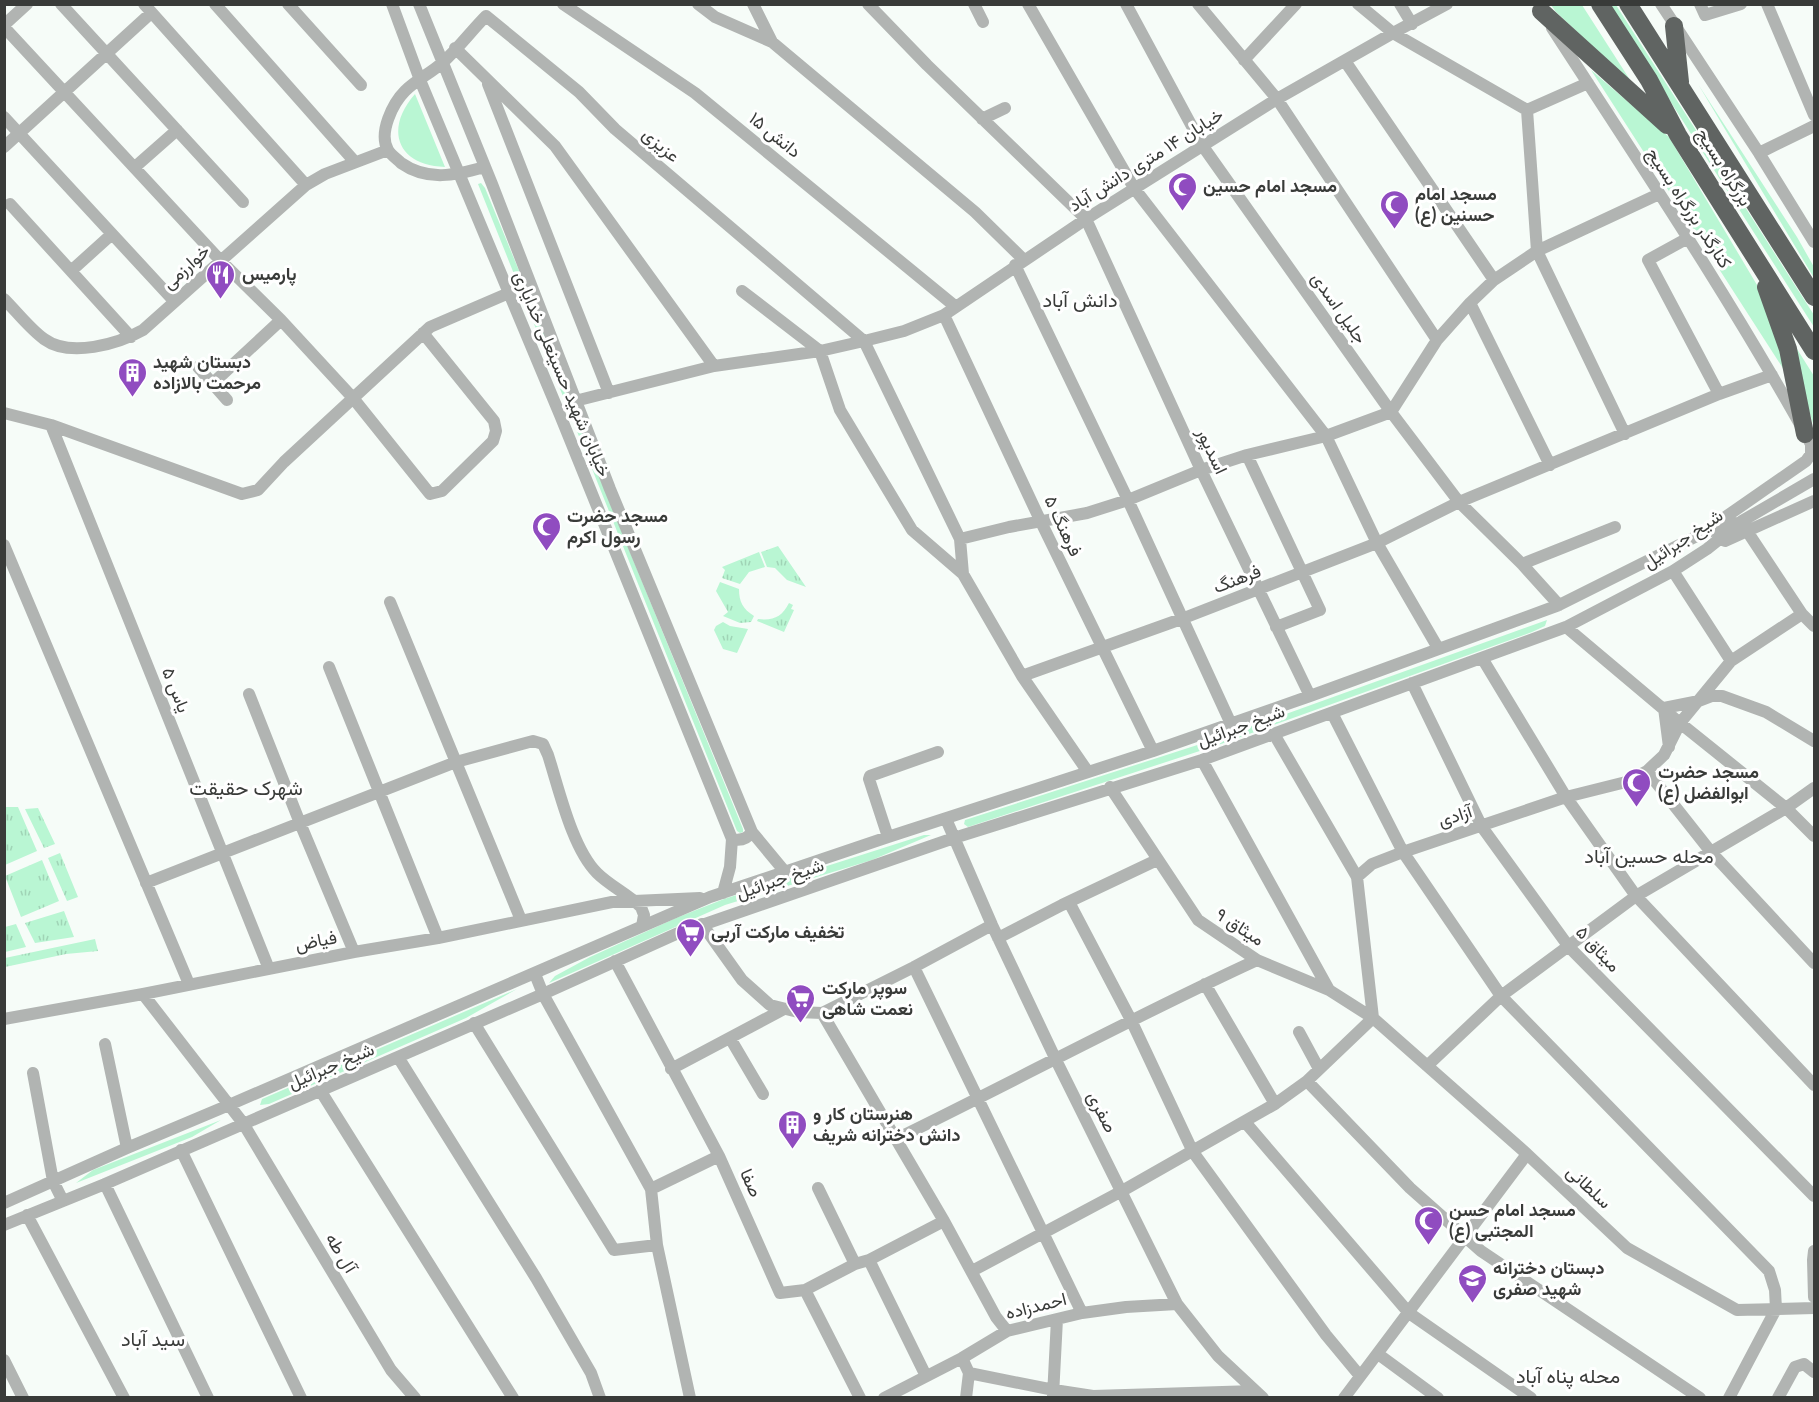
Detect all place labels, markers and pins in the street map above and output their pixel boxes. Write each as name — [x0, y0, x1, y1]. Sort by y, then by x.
mosque icon: مسجد امام حسین — [1166, 170, 1198, 212]
place label: مسجد امام حسین — [1203, 174, 1337, 198]
place label: مسجد امام حسنین (ع) — [1415, 182, 1497, 227]
mosque icon: مسجد امام حسنین (ع) — [1378, 188, 1410, 230]
restaurant icon: پارمیس — [205, 258, 237, 300]
place label: پارمیس — [242, 262, 297, 286]
place label: دبستان شهید مرحمت بالازاده — [153, 350, 261, 394]
building icon: دبستان شهید مرحمت بالازاده — [116, 356, 148, 398]
place label: مسجد حضرت رسول اکرم — [567, 504, 668, 549]
mosque icon: مسجد حضرت رسول اکرم — [530, 510, 562, 552]
place label: مسجد حضرت ابوالفضل (ع) — [1658, 760, 1759, 805]
mosque icon: مسجد حضرت ابوالفضل (ع) — [1621, 766, 1653, 808]
supermarket icon: تخفیف مارکت آربی — [674, 916, 706, 958]
place label: تخفیف مارکت آربی — [711, 920, 845, 943]
place label: سوپر مارکت نعمت شاهی — [822, 976, 913, 1020]
supermarket icon: سوپر مارکت نعمت شاهی — [785, 982, 817, 1024]
place label: هنرستان کار و دانش دخترانه شریف — [813, 1102, 960, 1146]
building icon: هنرستان کار و دانش دخترانه شریف — [776, 1108, 808, 1150]
place label: مسجد امام حسن المجتبی (ع) — [1449, 1198, 1576, 1243]
mosque icon: مسجد امام حسن المجتبی (ع) — [1412, 1204, 1444, 1246]
place label: دبستان دخترانه شهید صفری — [1493, 1256, 1605, 1300]
school or university icon: دبستان دخترانه شهید صفری — [1456, 1262, 1488, 1304]

